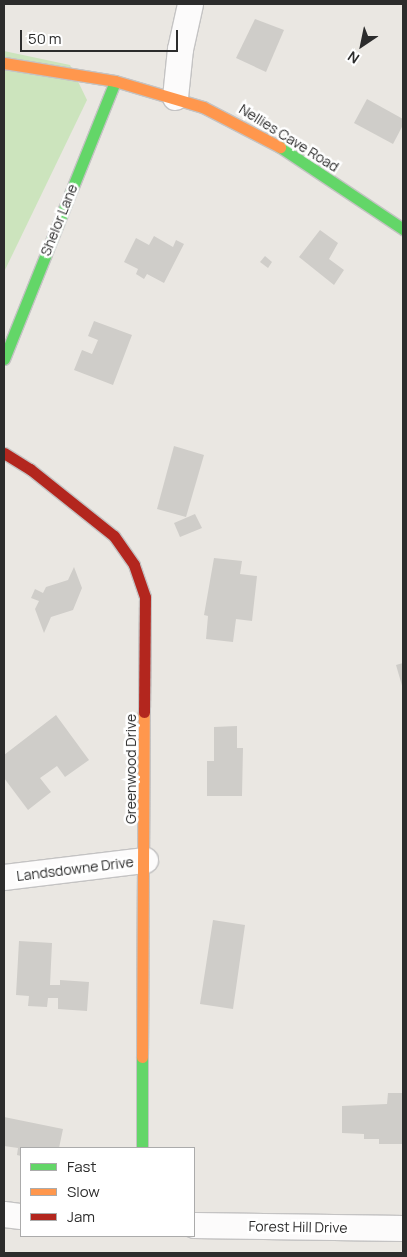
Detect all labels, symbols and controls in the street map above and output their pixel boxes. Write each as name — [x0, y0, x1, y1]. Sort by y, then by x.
scale bar — [22, 20, 180, 52]
north arrow — [337, 20, 387, 70]
text: 50 m — [28, 28, 62, 49]
text: N — [344, 47, 363, 69]
street label: Nellies Cave Road — [236, 101, 342, 175]
street label: Shelor Lane — [37, 182, 81, 258]
street label: Greenwood Drive — [123, 714, 139, 824]
street label: Landsdowne Drive — [15, 853, 135, 885]
legend — [20, 1147, 195, 1237]
text: Fast — [67, 1156, 96, 1177]
text: Slow — [67, 1181, 100, 1202]
text: Jam — [67, 1206, 95, 1227]
street label: Forest Hill Drive — [248, 1218, 348, 1236]

